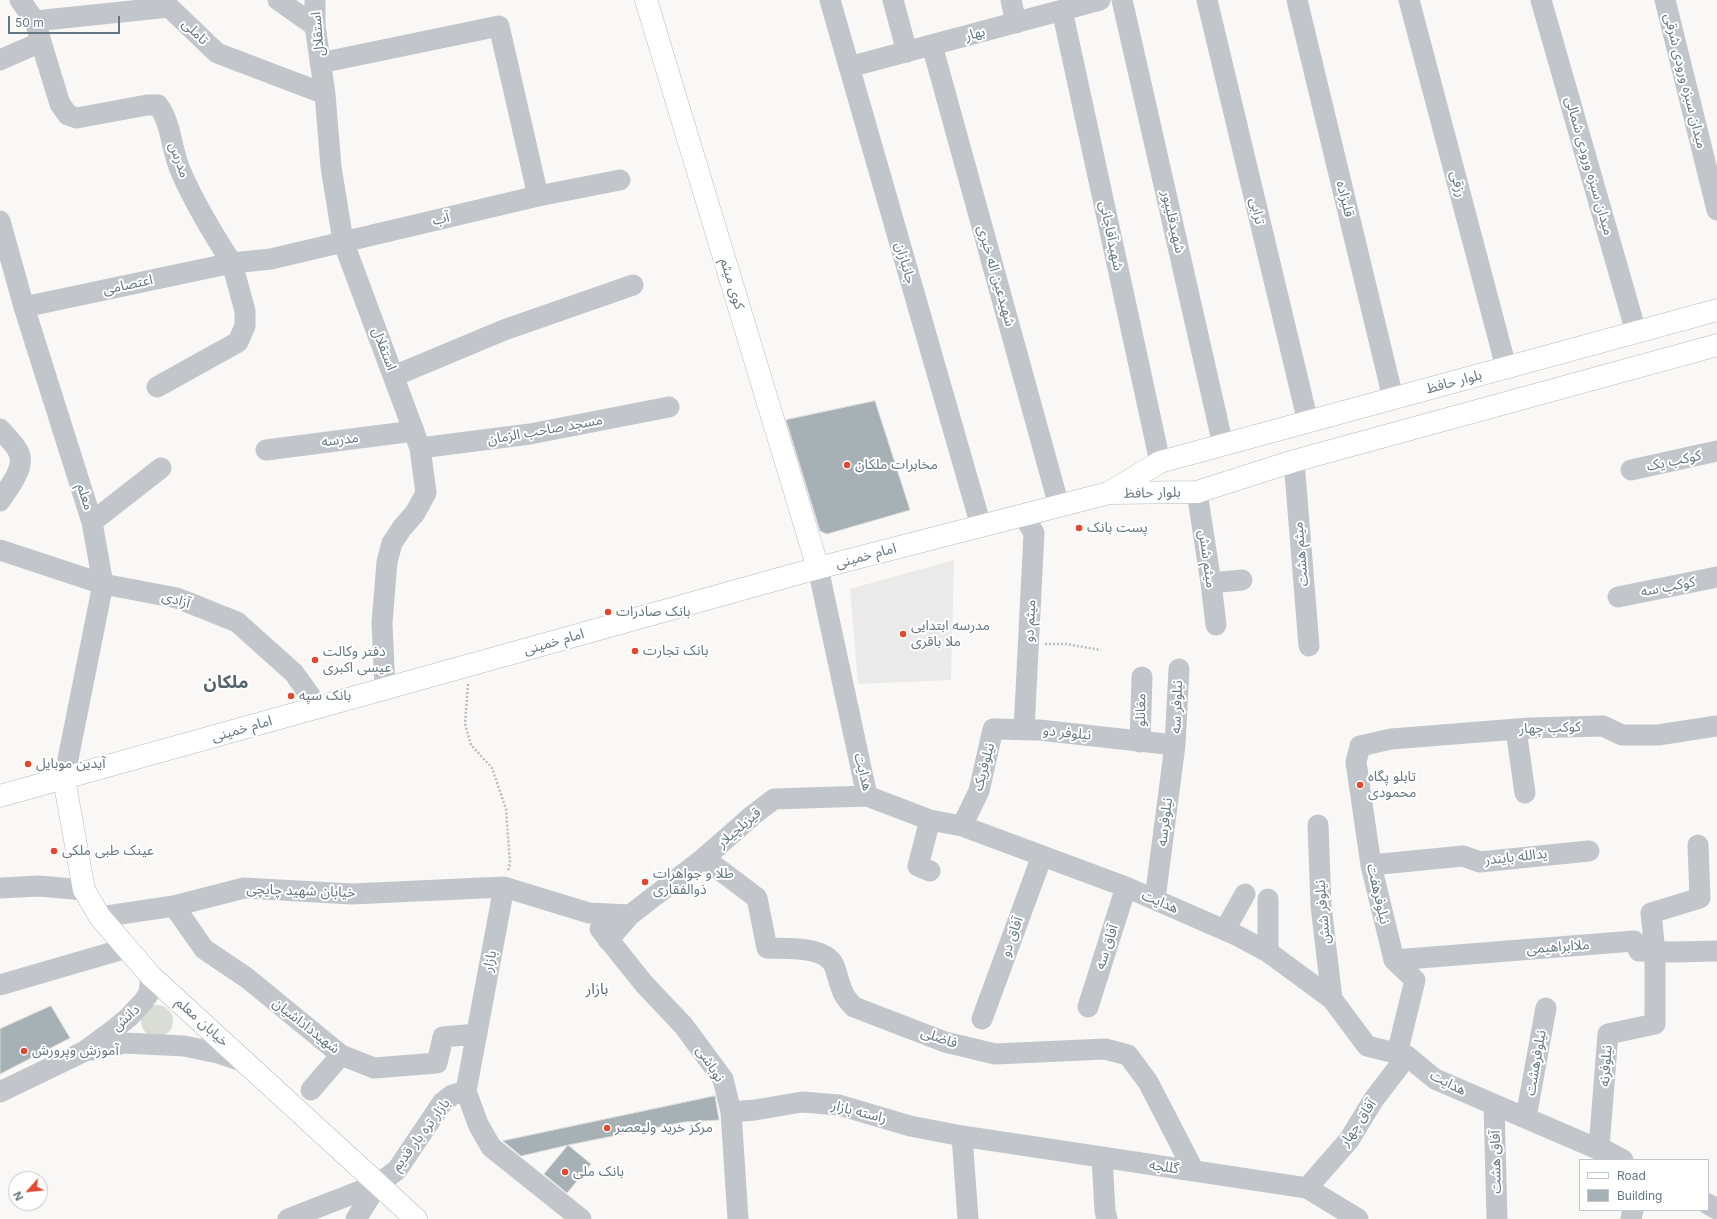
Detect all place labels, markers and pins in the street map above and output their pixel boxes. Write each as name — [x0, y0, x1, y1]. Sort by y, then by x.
place label: مخابرات ملکان — [855, 457, 938, 473]
marker: مخابرات ملکان — [842, 460, 852, 470]
place label: پست بانک — [1087, 520, 1148, 536]
marker: پست بانک — [1074, 523, 1084, 533]
place label: بانک صادرات — [616, 604, 691, 620]
marker: بانک صادرات — [603, 607, 613, 617]
place label: مدرسه ابتدایی ملا باقری — [911, 618, 990, 650]
marker: مدرسه ابتدایی ملا باقری — [898, 629, 908, 639]
place label: بانک تجارت — [643, 643, 708, 659]
place label: دفتر وکالت عیسی اکبری — [323, 644, 391, 676]
marker: بانک تجارت — [630, 646, 640, 656]
marker: دفتر وکالت عیسی اکبری — [310, 655, 320, 665]
place label: بانک سپه — [299, 688, 351, 704]
marker: بانک سپه — [286, 691, 296, 701]
place label: آیدین موبایل — [36, 756, 105, 772]
marker: آیدین موبایل — [23, 759, 33, 769]
place label: تابلو پگاه محمودی — [1368, 769, 1416, 802]
marker: تابلو پگاه محمودی — [1355, 780, 1365, 790]
place label: عینک طبی ملکی — [62, 843, 154, 859]
marker: عینک طبی ملکی — [49, 846, 59, 856]
place label: طلا و جواهرات ذوالفقاری — [653, 866, 734, 898]
marker: طلا و جواهرات ذوالفقاری — [640, 877, 650, 887]
place label: آموزش وپرورش — [32, 1043, 119, 1059]
marker: آموزش وپرورش — [19, 1046, 29, 1056]
place label: مرکز خرید ولیعصر — [615, 1120, 713, 1136]
marker: مرکز خرید ولیعصر — [602, 1123, 612, 1133]
place label: بانک ملی — [573, 1164, 624, 1180]
marker: بانک ملی — [560, 1167, 570, 1177]

